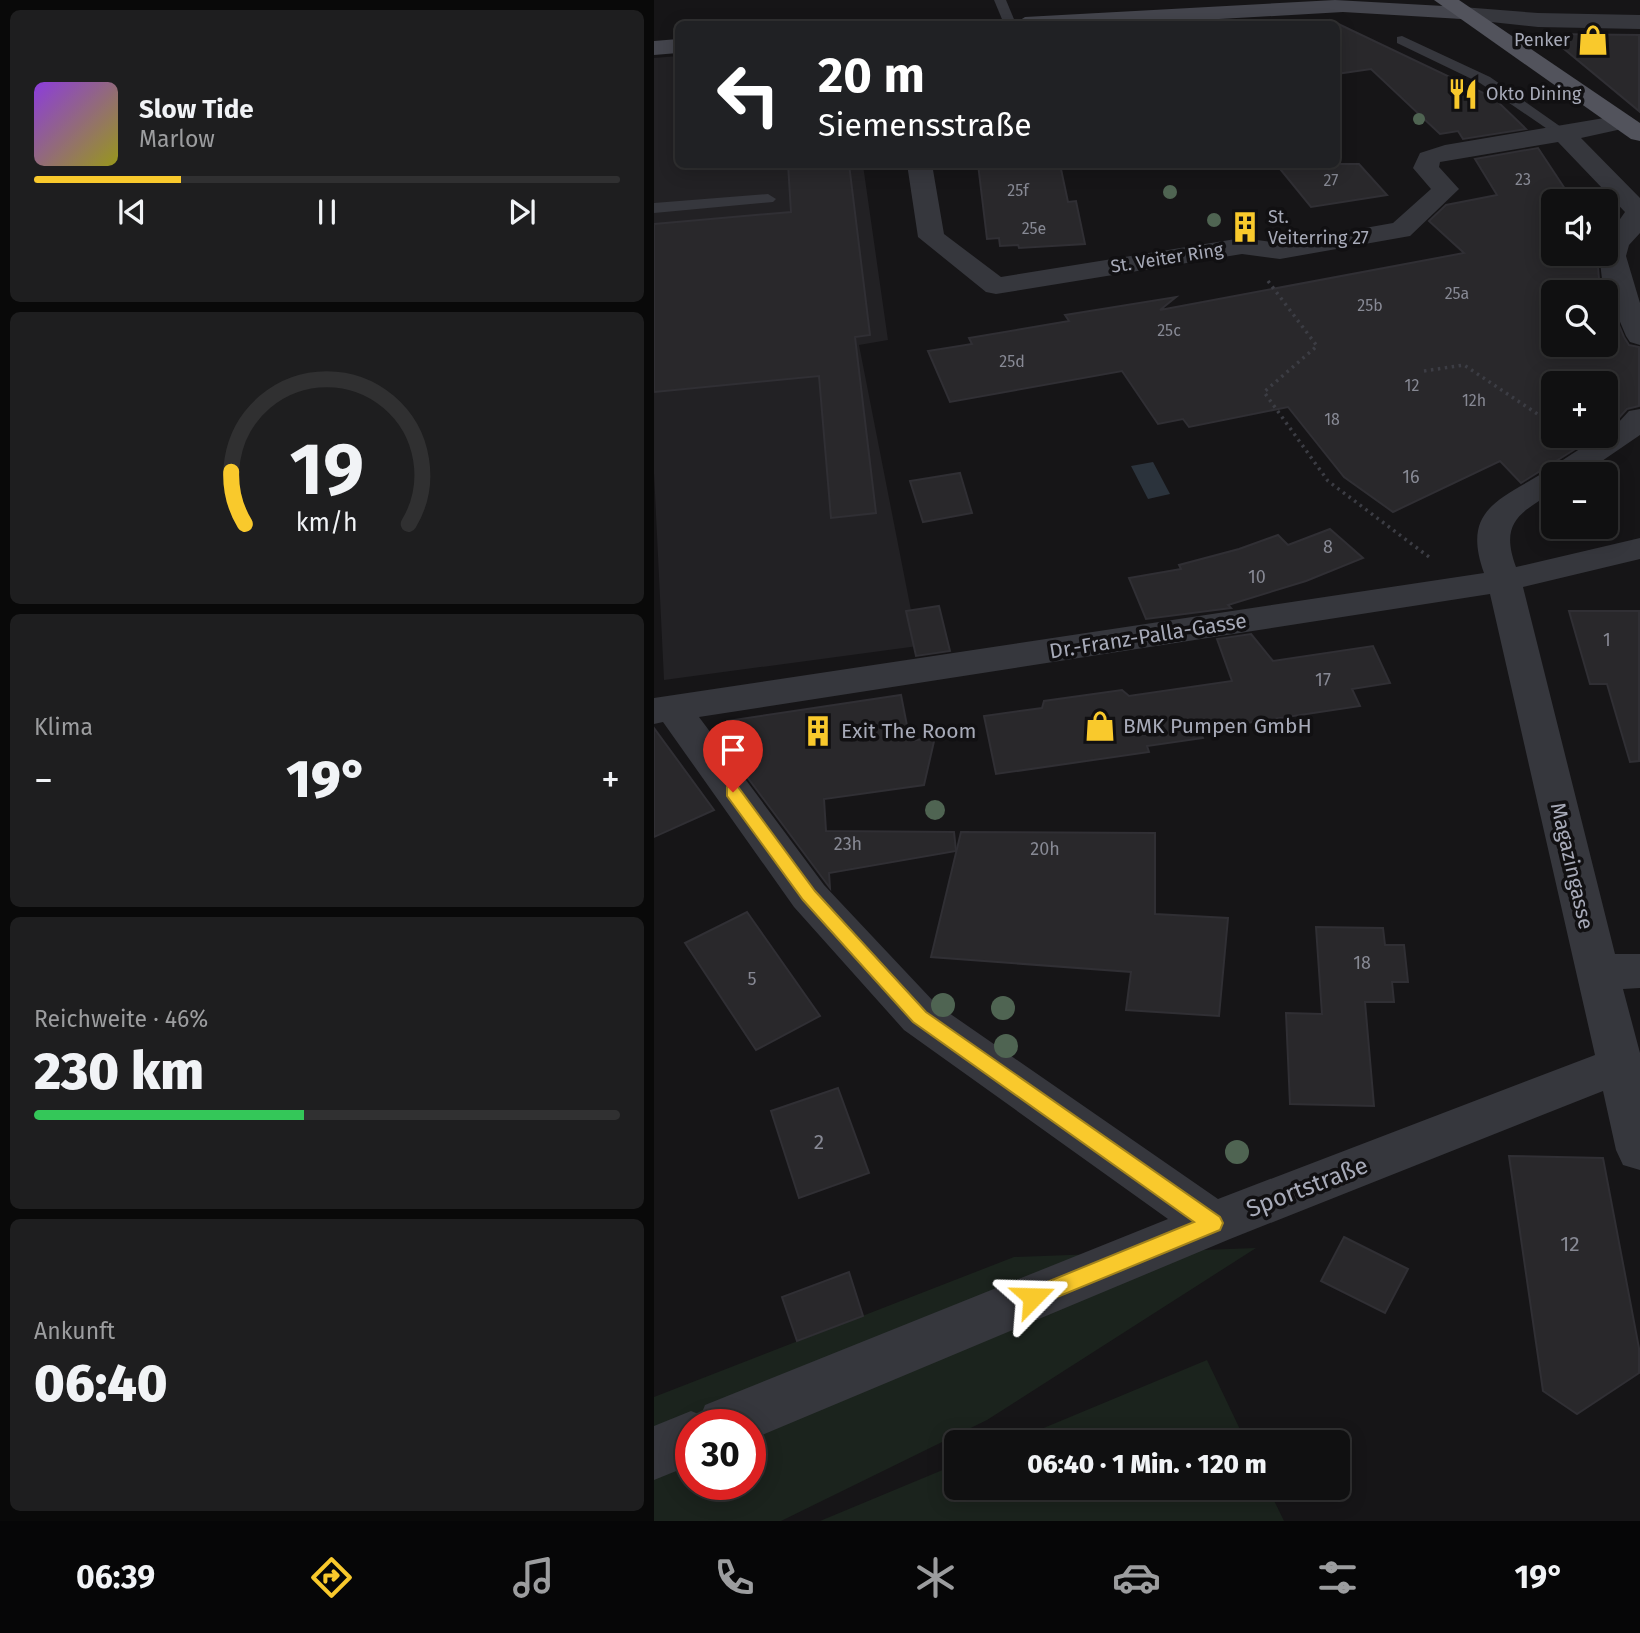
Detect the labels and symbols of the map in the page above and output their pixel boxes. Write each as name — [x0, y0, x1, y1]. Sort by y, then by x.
shop icon: Penker — [1576, 23, 1610, 57]
place label: Penker — [1514, 29, 1570, 51]
restaurant icon: Okto Dining — [1446, 77, 1480, 111]
place label: Okto Dining — [1486, 83, 1582, 105]
house number: 23 — [1515, 170, 1531, 189]
house number: 27 — [1324, 171, 1338, 190]
house number: 25f — [1007, 181, 1030, 200]
place label: St. Veiterring 27 — [1268, 206, 1369, 249]
building icon: St. Veiterring 27 — [1228, 210, 1262, 244]
house number: 25e — [1022, 219, 1046, 238]
street label: St. Veiter Ring — [1109, 238, 1225, 278]
house number: 25a — [1445, 284, 1469, 303]
house number: 25b — [1357, 296, 1383, 315]
house number: 25c — [1157, 321, 1181, 340]
house number: 25d — [999, 352, 1025, 371]
house number: 12 — [1405, 376, 1419, 395]
house number: 12h — [1462, 391, 1486, 410]
house number: 18 — [1324, 410, 1340, 429]
house number: 16 — [1402, 466, 1420, 488]
house number: 8 — [1323, 536, 1333, 558]
house number: 10 — [1248, 566, 1266, 588]
street label: Dr.-Franz-Palla-Gasse — [1047, 608, 1249, 664]
house number: 1 — [1603, 629, 1611, 651]
house number: 17 — [1315, 669, 1331, 691]
shop icon: BMK Pumpen GmbH — [1083, 709, 1117, 743]
place label: BMK Pumpen GmbH — [1123, 713, 1312, 739]
building icon: Exit The Room — [801, 714, 835, 748]
place label: Exit The Room — [841, 718, 977, 744]
pin — [703, 720, 763, 792]
street label: Magazingasse — [1545, 800, 1599, 932]
house number: 23h — [834, 833, 862, 855]
house number: 20h — [1030, 838, 1060, 860]
house number: 18 — [1353, 952, 1371, 974]
house number: 5 — [747, 968, 757, 990]
house number: 2 — [814, 1129, 824, 1155]
street label: Sportstraße — [1242, 1151, 1372, 1223]
house number: 12 — [1560, 1231, 1580, 1257]
position arrow — [996, 1260, 1070, 1334]
speed limit sign: 30 — [675, 1409, 766, 1500]

